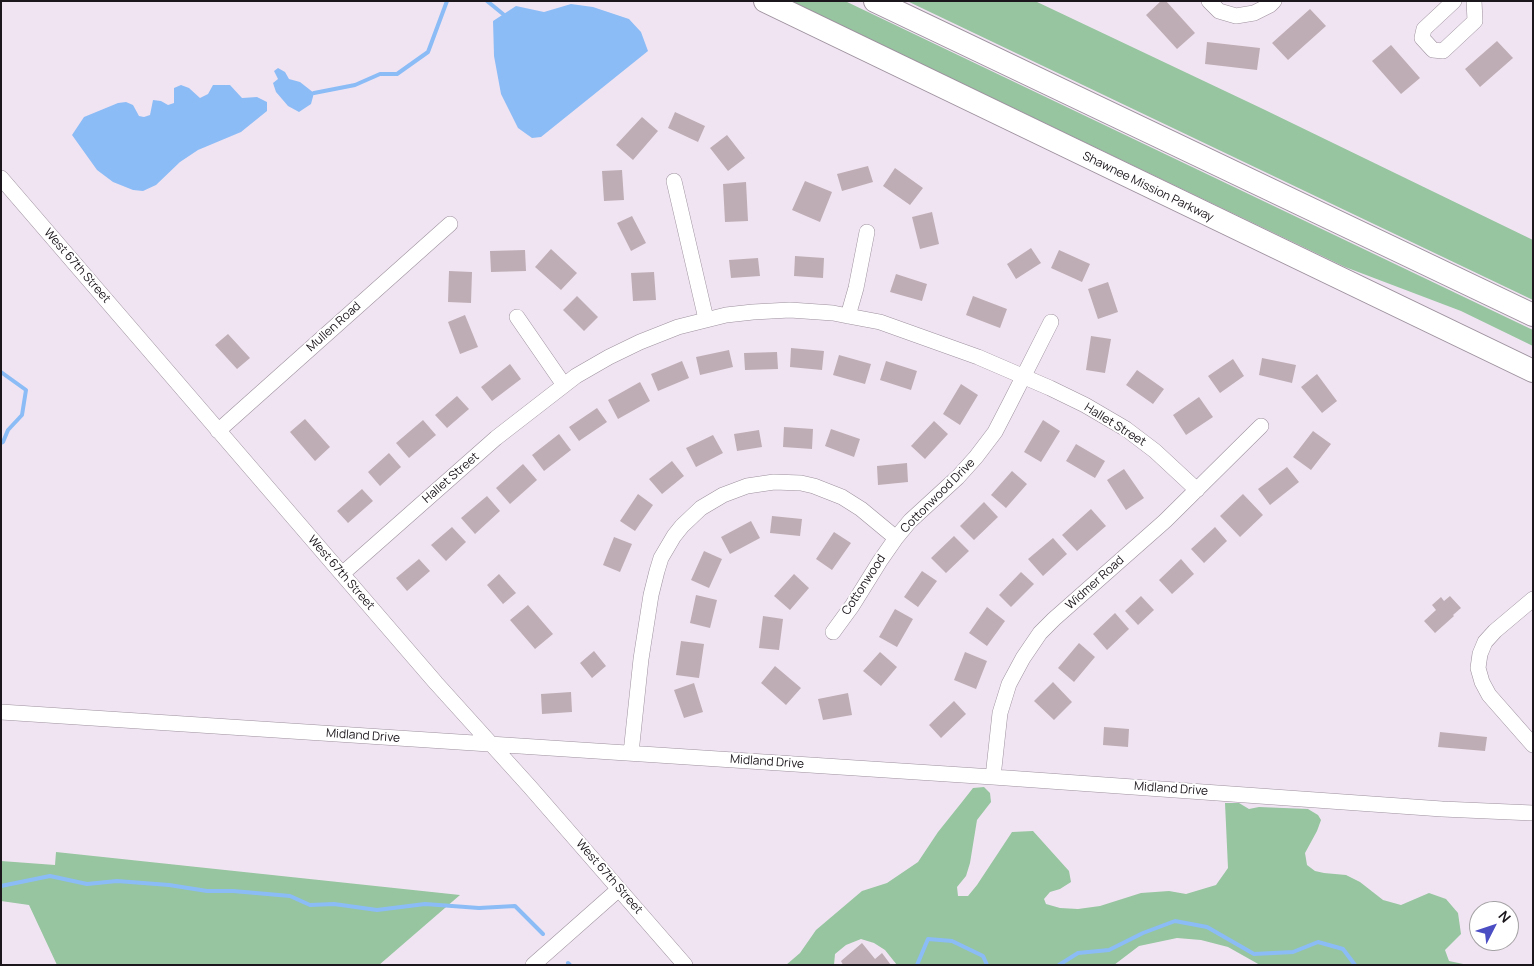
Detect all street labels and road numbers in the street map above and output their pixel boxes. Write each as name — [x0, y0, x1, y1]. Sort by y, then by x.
street label: Shawnee Mission Parkway — [1080, 149, 1216, 225]
street label: West 67th Street — [41, 226, 113, 306]
street label: Mullen Road — [304, 299, 364, 355]
street label: Hallet Street — [1082, 400, 1148, 450]
street label: Hallet Street — [420, 450, 482, 506]
street label: Cottonwood Drive — [898, 456, 978, 536]
street label: West 67th Street — [305, 533, 377, 613]
street label: Cottonwood — [839, 552, 889, 618]
street label: Widmer Road — [1063, 553, 1127, 613]
street label: Midland Drive — [326, 726, 400, 746]
street label: Midland Drive — [730, 752, 804, 772]
street label: Midland Drive — [1134, 779, 1208, 799]
street label: West 67th Street — [573, 837, 645, 917]

